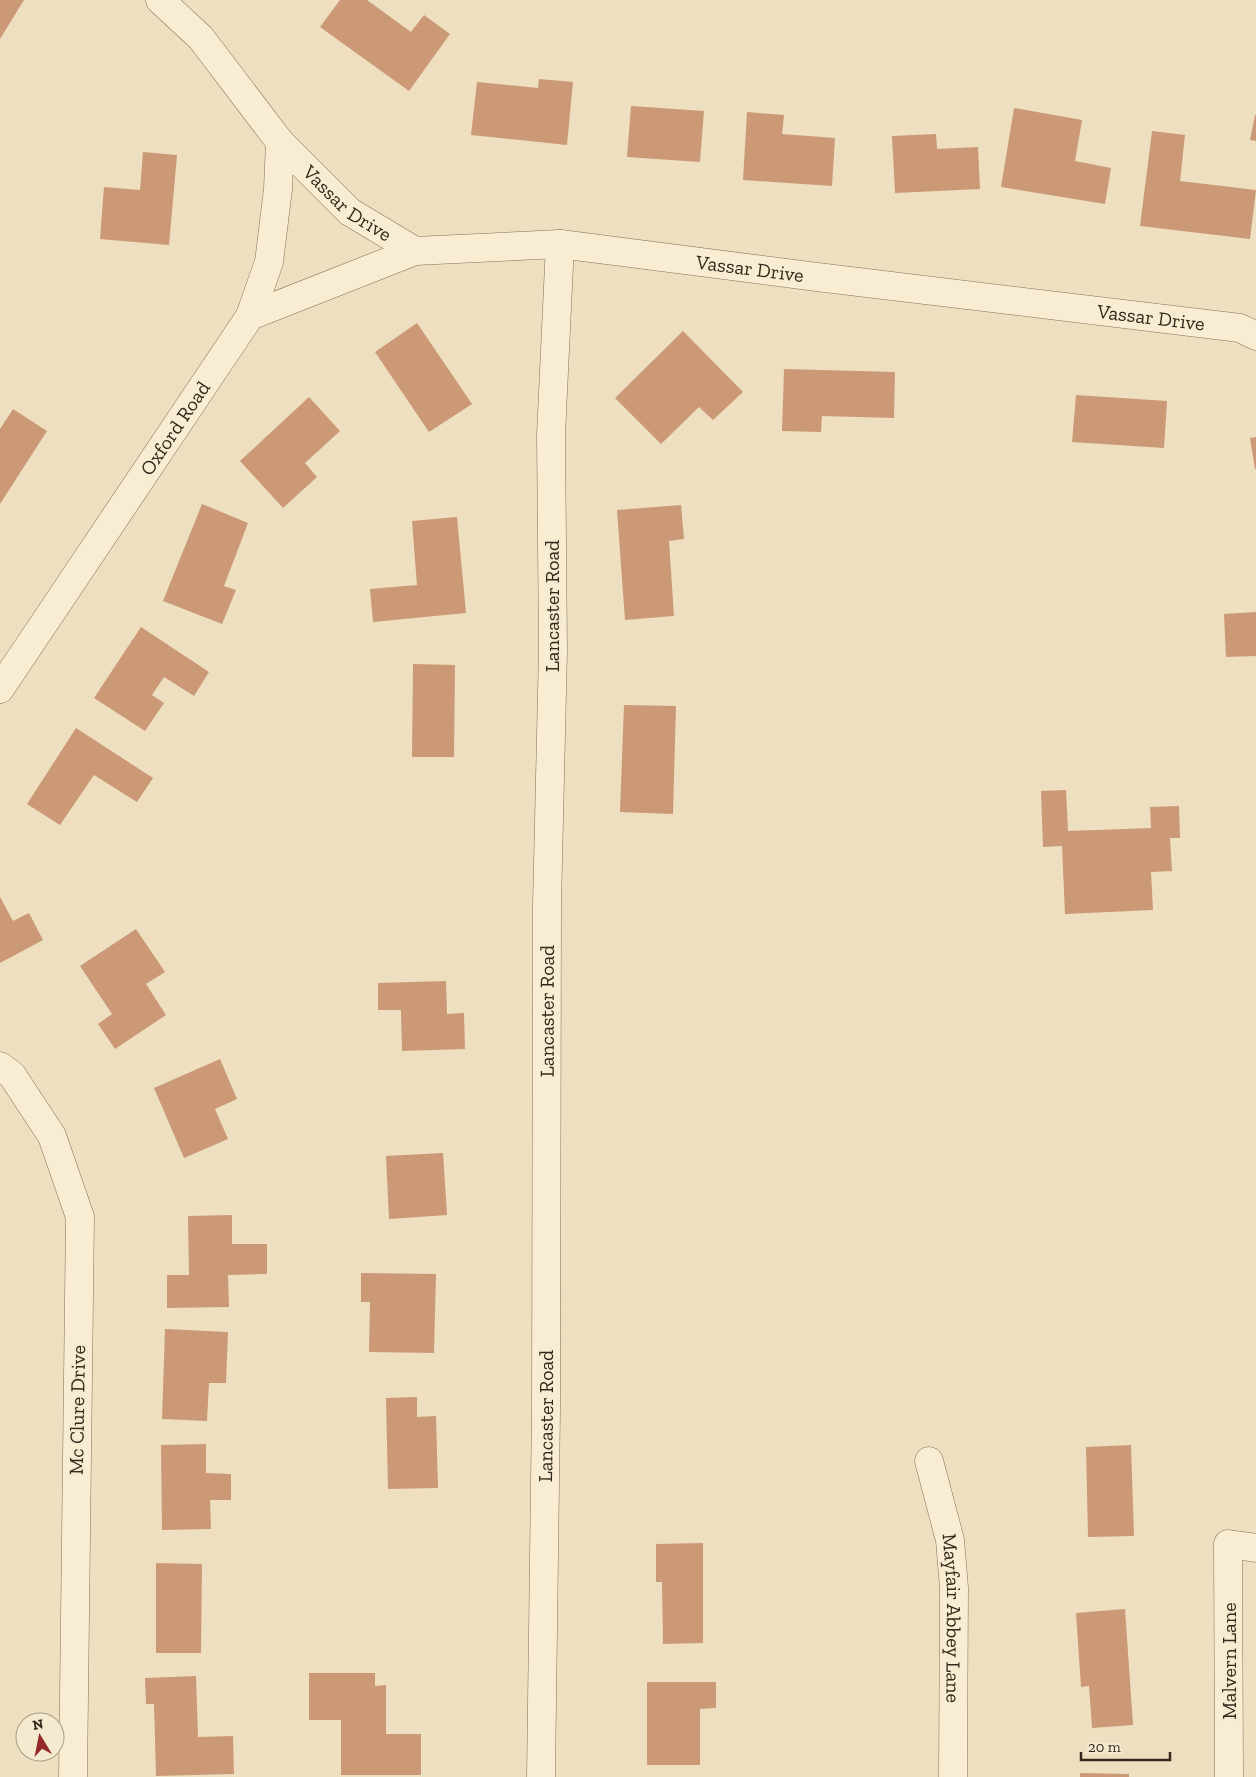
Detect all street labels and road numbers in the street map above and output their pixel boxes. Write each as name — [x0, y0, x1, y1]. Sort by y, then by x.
street label: Vassar Drive — [297, 159, 396, 246]
street label: Vassar Drive — [694, 249, 805, 287]
street label: Vassar Drive — [1095, 299, 1206, 336]
street label: Oxford Road — [135, 377, 215, 480]
street label: Lancaster Road — [540, 540, 564, 672]
street label: Lancaster Road — [535, 945, 559, 1077]
street label: Mc Clure Drive — [64, 1345, 90, 1475]
street label: Lancaster Road — [533, 1350, 558, 1482]
street label: Mayfair Abbey Lane — [937, 1532, 966, 1703]
street label: Malvern Lane — [1217, 1602, 1241, 1720]

